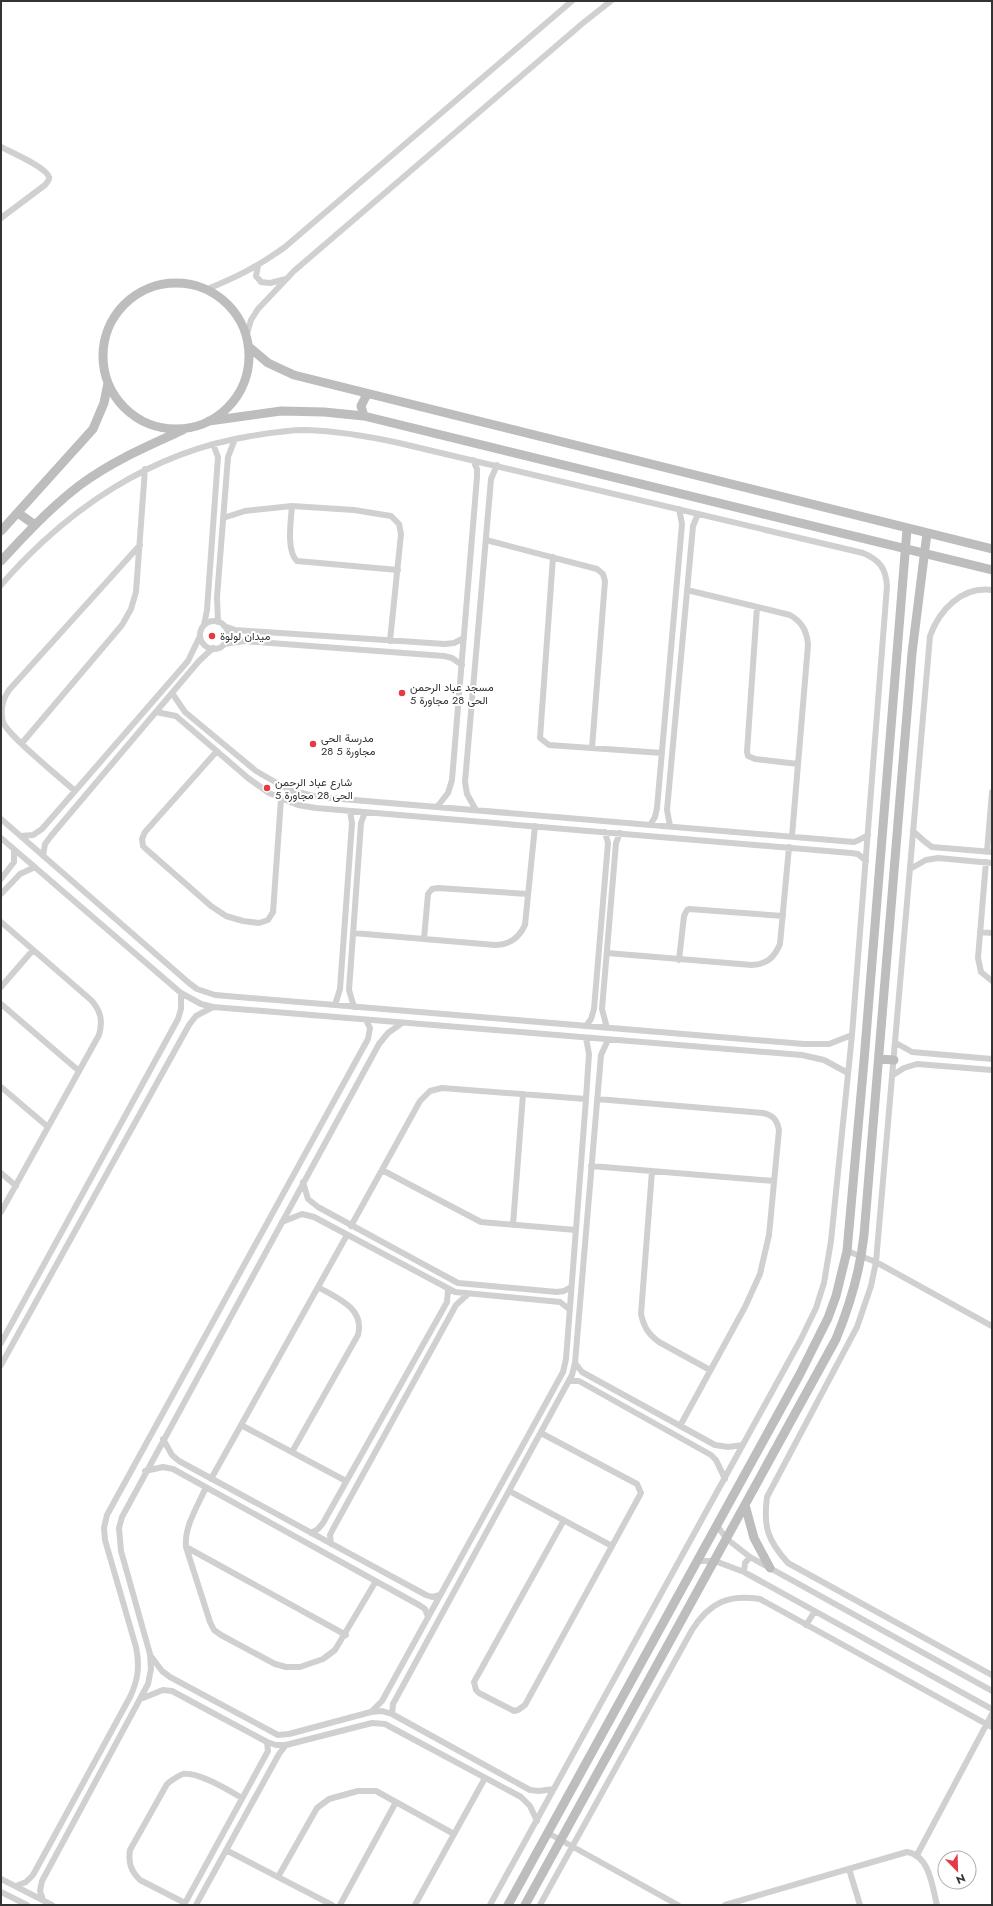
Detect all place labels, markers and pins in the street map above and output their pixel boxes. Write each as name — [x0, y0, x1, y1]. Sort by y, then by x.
place label: ميدان لولوة — [220, 628, 270, 644]
marker: ميدان لولوة — [207, 631, 217, 641]
place label: مسجد عباد الرحمن الحى 28 مجاورة 5 — [410, 679, 494, 708]
marker: مسجد عباد الرحمن الحى 28 مجاورة 5 — [397, 688, 407, 698]
place label: مدرسة الحى 28 مجاورة 5 — [321, 730, 375, 759]
marker: مدرسة الحى 28 مجاورة 5 — [308, 739, 318, 749]
place label: شارع عباد الرحمن الحى 28 مجاورة 5 — [275, 774, 353, 803]
marker: شارع عباد الرحمن الحى 28 مجاورة 5 — [262, 783, 272, 793]

